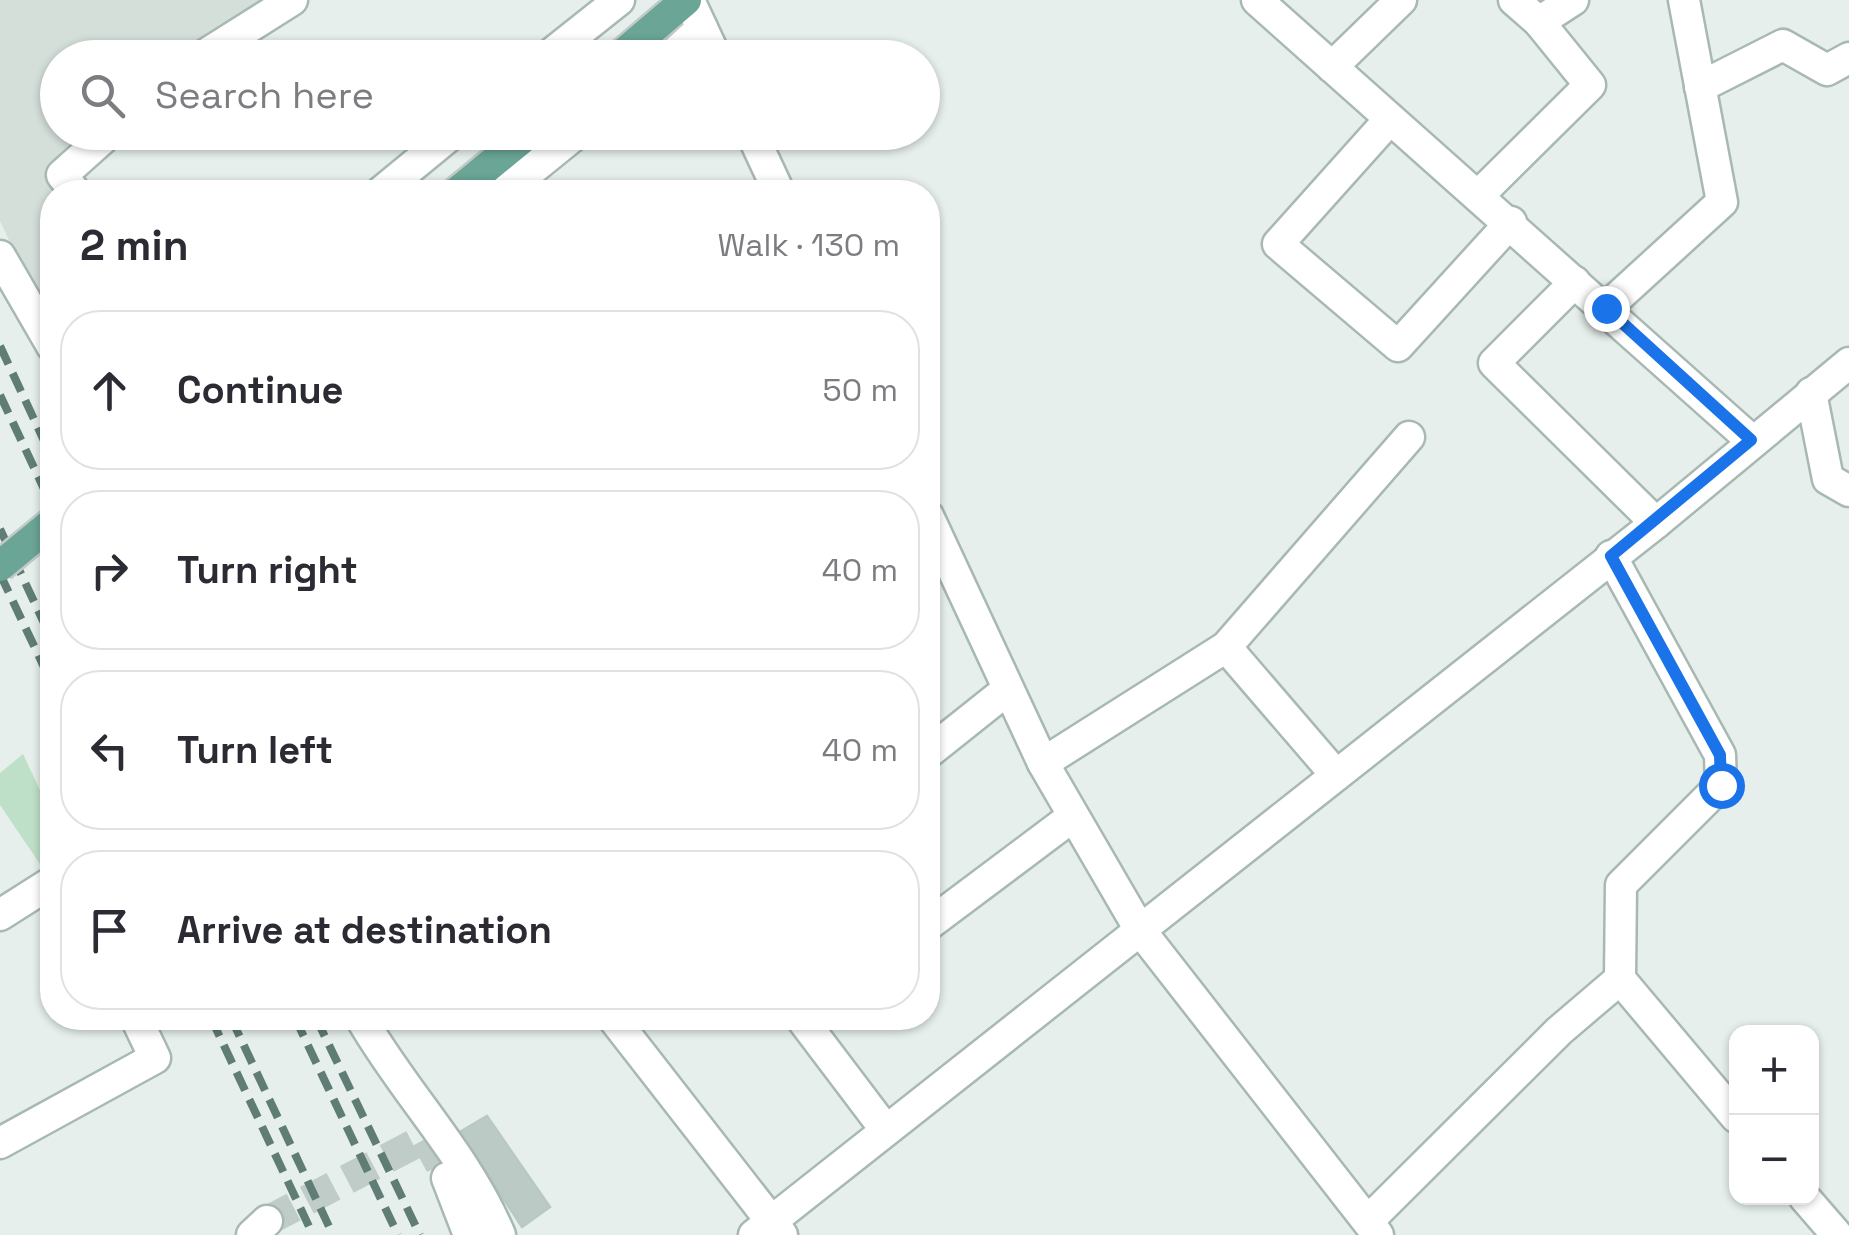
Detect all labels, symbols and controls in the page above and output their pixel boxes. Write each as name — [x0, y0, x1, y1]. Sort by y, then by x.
search box — [40, 40, 940, 150]
icon: search — [75, 68, 130, 123]
text: Search here — [155, 71, 374, 119]
text: 2 min — [80, 219, 189, 272]
text: Walk · 130 m — [717, 225, 900, 265]
route end — [1584, 286, 1630, 332]
icon: ahead — [82, 363, 137, 418]
text: Continue — [177, 366, 343, 414]
text: 50 m — [823, 370, 898, 410]
icon: right — [82, 543, 137, 598]
text: Turn right — [177, 546, 358, 594]
text: 40 m — [822, 550, 898, 590]
icon: left — [82, 723, 137, 778]
text: Turn left — [177, 726, 333, 774]
text: 40 m — [822, 730, 898, 770]
route start — [1699, 763, 1745, 809]
icon: arrive — [82, 903, 137, 958]
text: Arrive at destination — [177, 906, 552, 954]
map controls — [1729, 1025, 1819, 1205]
button: + — [1729, 1025, 1819, 1115]
button: − — [1729, 1115, 1819, 1205]

